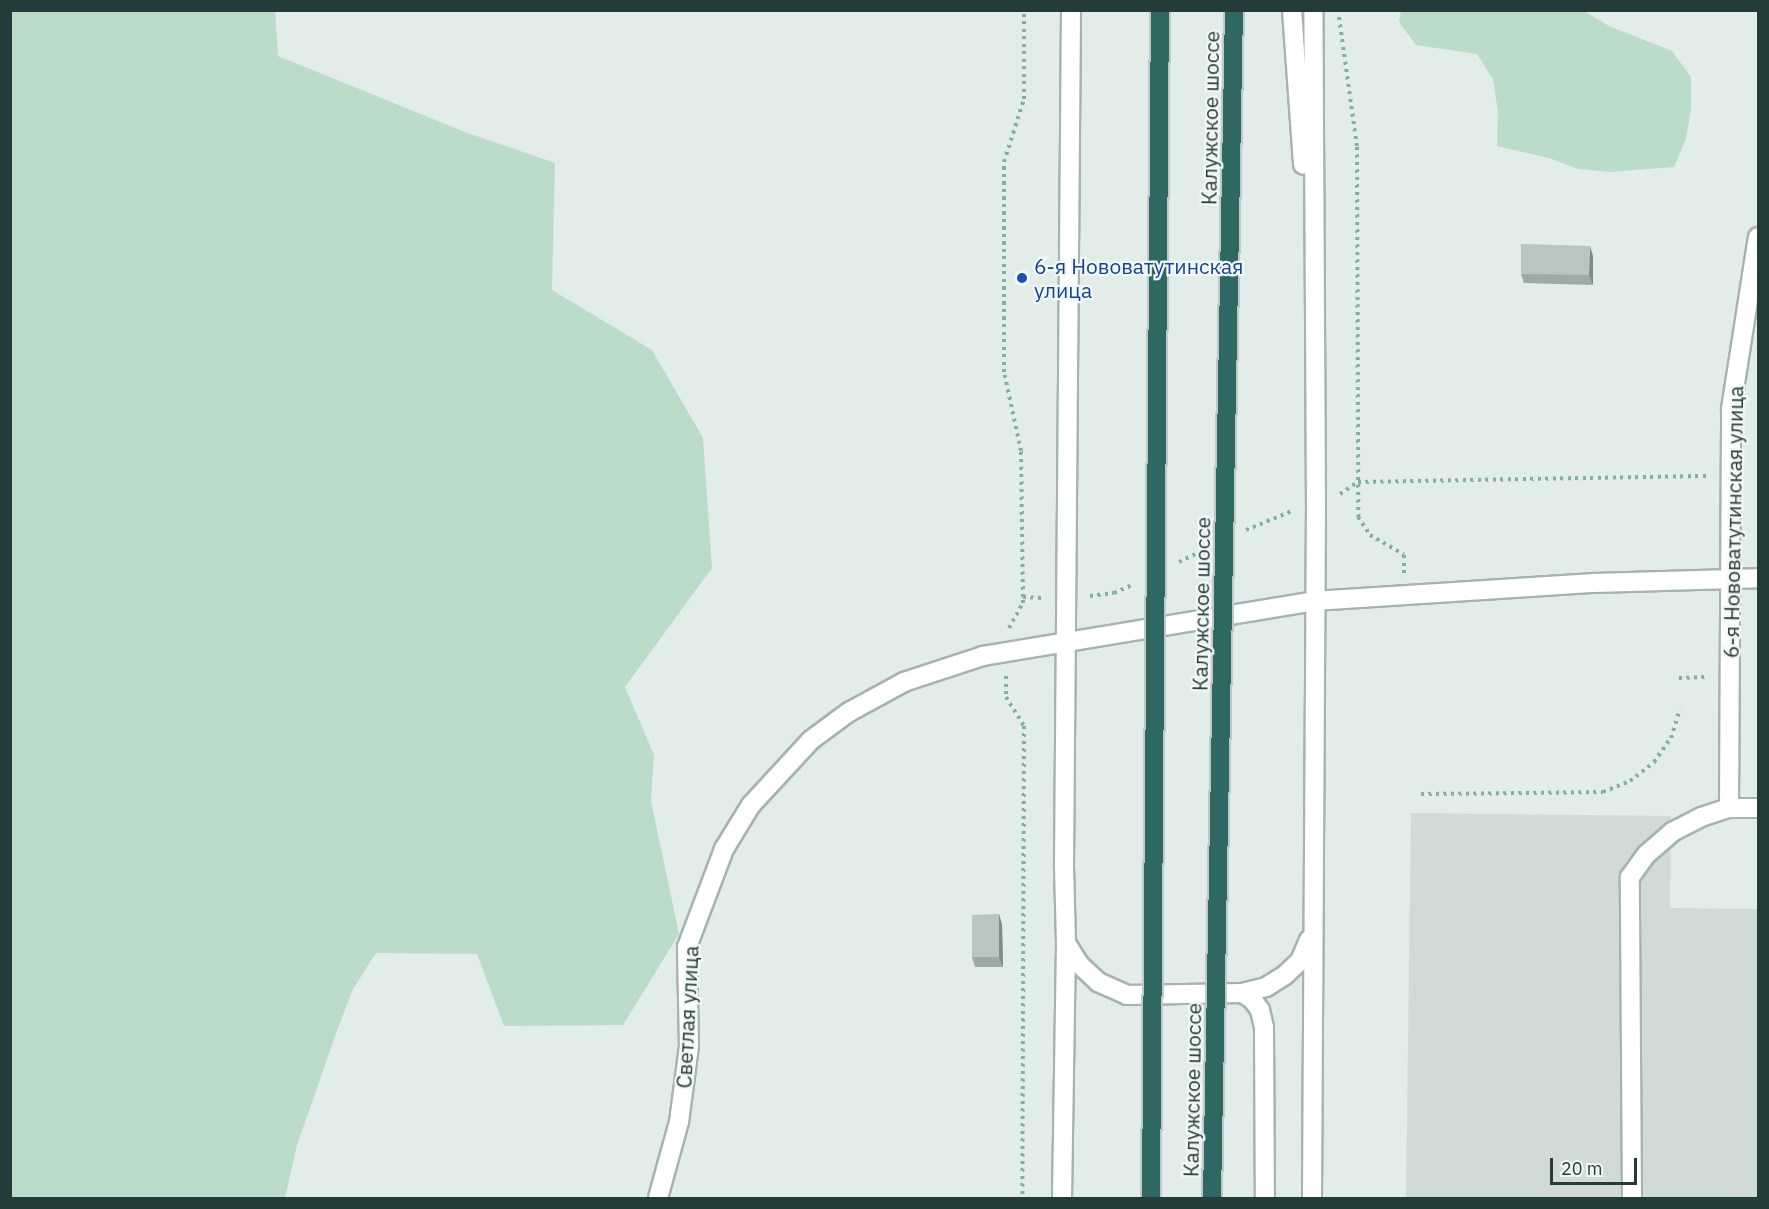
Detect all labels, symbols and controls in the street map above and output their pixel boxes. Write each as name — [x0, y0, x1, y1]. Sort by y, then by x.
street label: Калужское шоссе — [1196, 31, 1224, 205]
place label: 6-я Нововатутинская улица — [1034, 253, 1243, 303]
marker: 6-я Нововатутинская улица — [1015, 271, 1029, 285]
street label: 6-я Нововатутинская улица — [1718, 386, 1748, 658]
street label: Калужское шоссе — [1187, 517, 1215, 691]
street label: Светлая улица — [671, 945, 703, 1089]
street label: Калужское шоссе — [1178, 1003, 1206, 1177]
scale bar — [1553, 1146, 1640, 1184]
text: 20 m — [1561, 1157, 1603, 1180]

